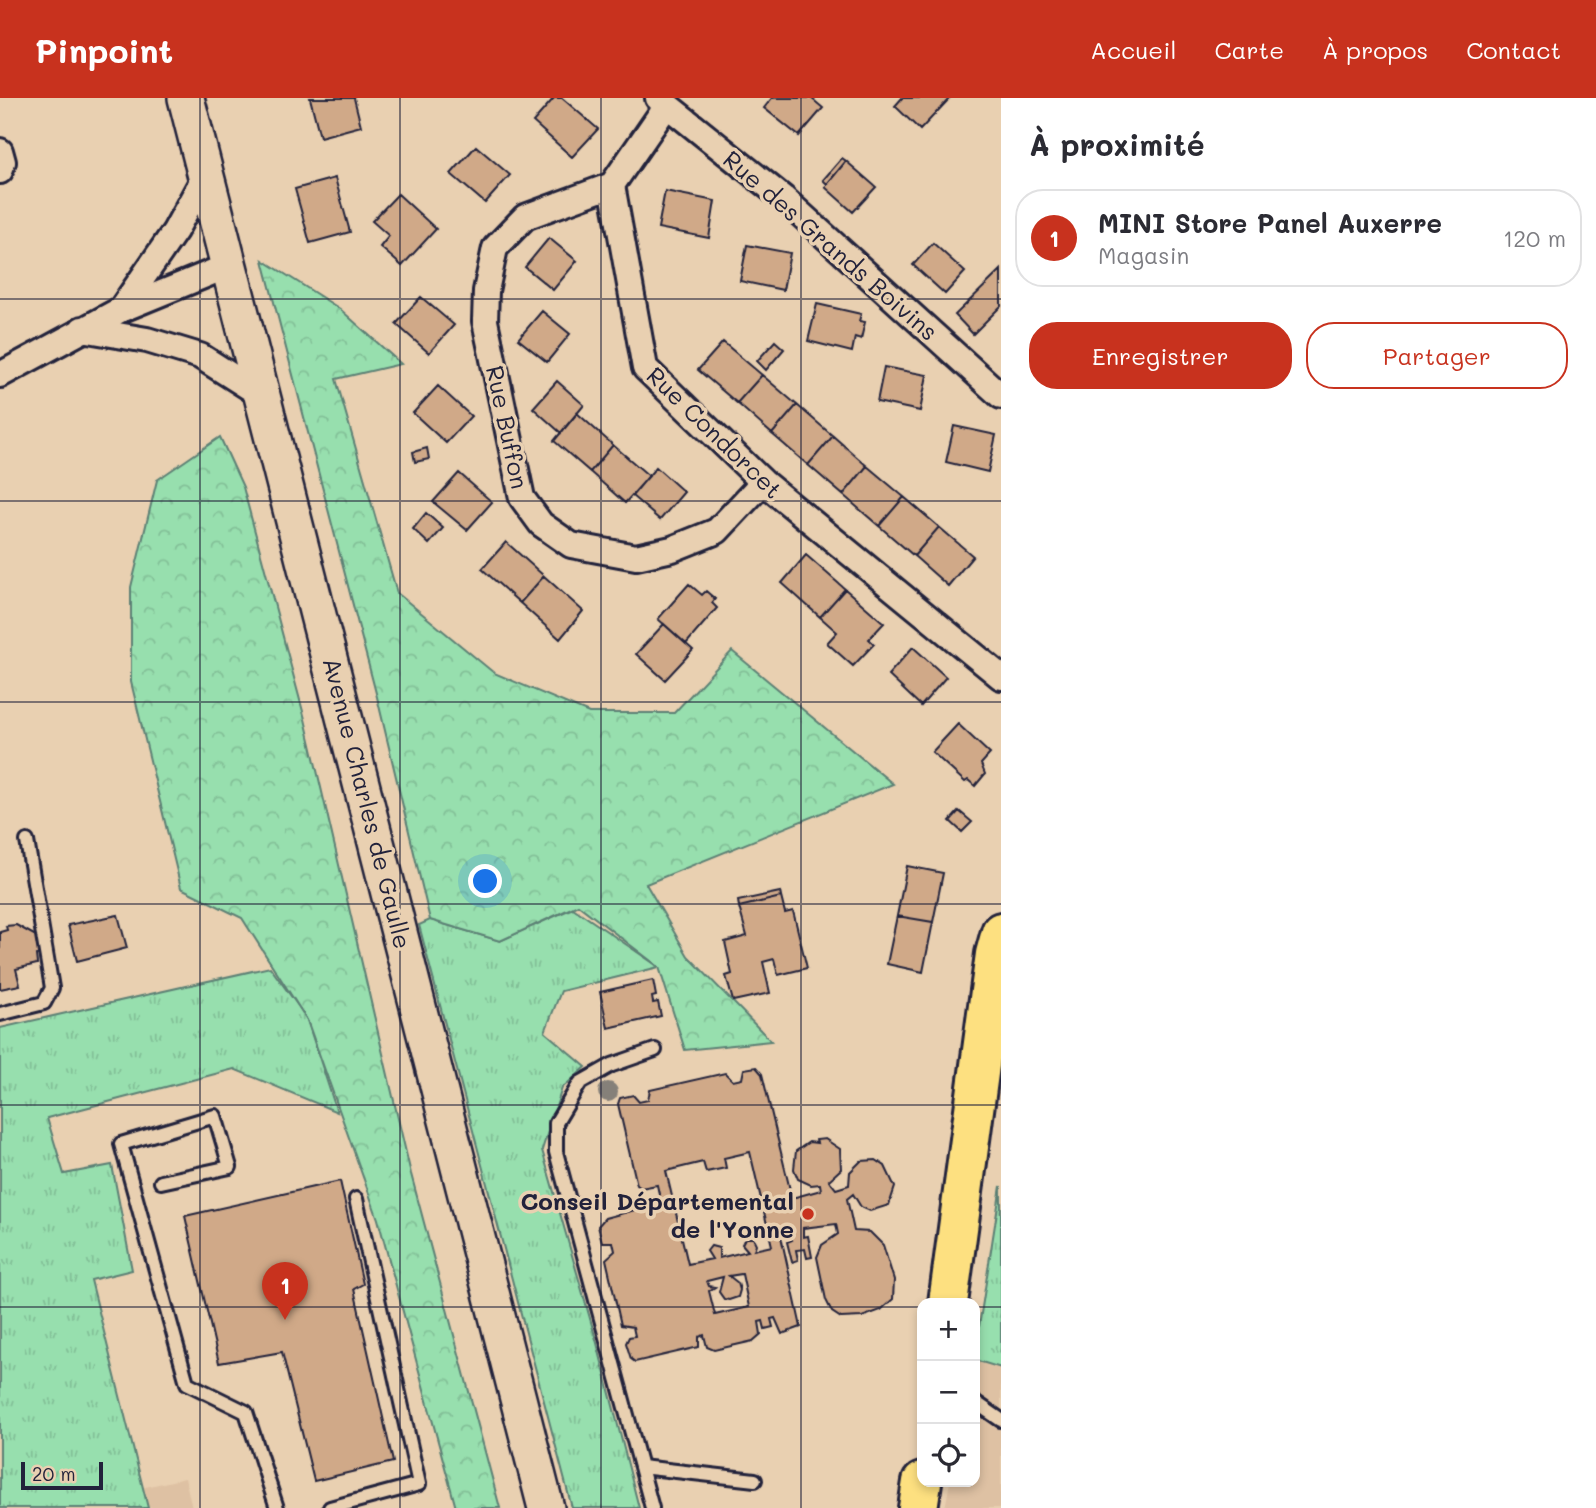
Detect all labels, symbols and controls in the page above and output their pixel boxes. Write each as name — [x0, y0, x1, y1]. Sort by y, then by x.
text: Pinpoint — [35, 28, 173, 71]
text: Accueil — [1090, 34, 1176, 65]
text: Carte — [1214, 34, 1284, 65]
text: À propos — [1322, 34, 1428, 65]
text: Contact — [1466, 34, 1561, 65]
text: À proximité — [1029, 124, 1205, 164]
street label: Rue des Grands Boivins — [717, 143, 945, 347]
text: MINI Store Panel Auxerre — [1098, 206, 1442, 240]
text: 1 — [1049, 223, 1059, 253]
text: 120 m — [1503, 223, 1566, 253]
text: Magasin — [1098, 240, 1189, 270]
button: Enregistrer — [1029, 322, 1292, 389]
button: Partager — [1306, 322, 1568, 389]
street label: Rue Condorcet — [641, 359, 789, 505]
street label: Rue Buffon — [480, 363, 536, 491]
street label: Avenue Charles de Gaulle — [317, 654, 419, 952]
your location — [468, 864, 502, 898]
place label: Conseil Départemental de l'Yonne — [520, 1185, 794, 1244]
marker: Conseil Départemental de l'Yonne — [800, 1206, 816, 1222]
pin: 1 — [262, 1262, 308, 1320]
map controls — [917, 1298, 980, 1487]
button: + — [917, 1298, 980, 1361]
button: − — [917, 1361, 980, 1424]
button: locate — [917, 1424, 980, 1487]
scale bar — [21, 1459, 103, 1491]
text: 20 m — [32, 1461, 76, 1486]

